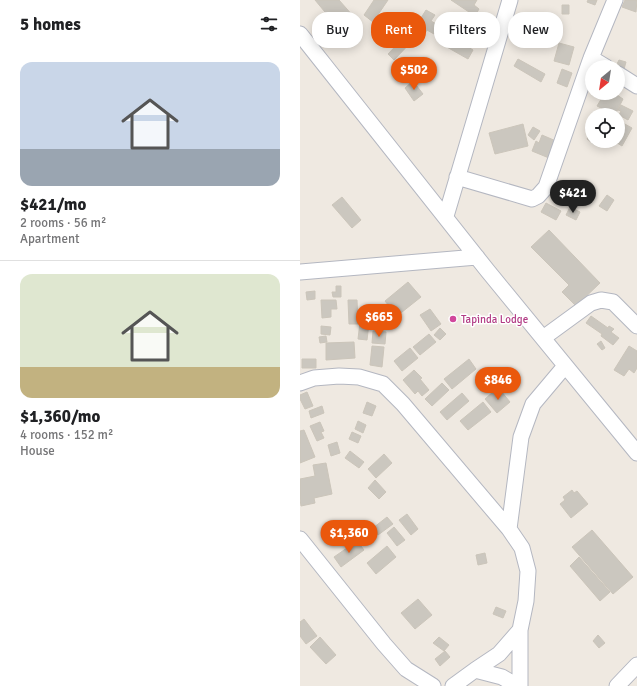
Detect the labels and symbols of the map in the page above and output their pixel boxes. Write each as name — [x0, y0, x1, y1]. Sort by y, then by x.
pin: $502 — [390, 57, 438, 91]
north arrow — [585, 60, 625, 100]
pin: $421 — [549, 180, 597, 214]
pin: $665 — [355, 304, 403, 338]
place label: Tapinda Lodge — [461, 313, 528, 326]
marker: Tapinda Lodge — [448, 314, 458, 324]
pin: $846 — [474, 367, 522, 401]
pin: $1,360 — [316, 520, 382, 554]

